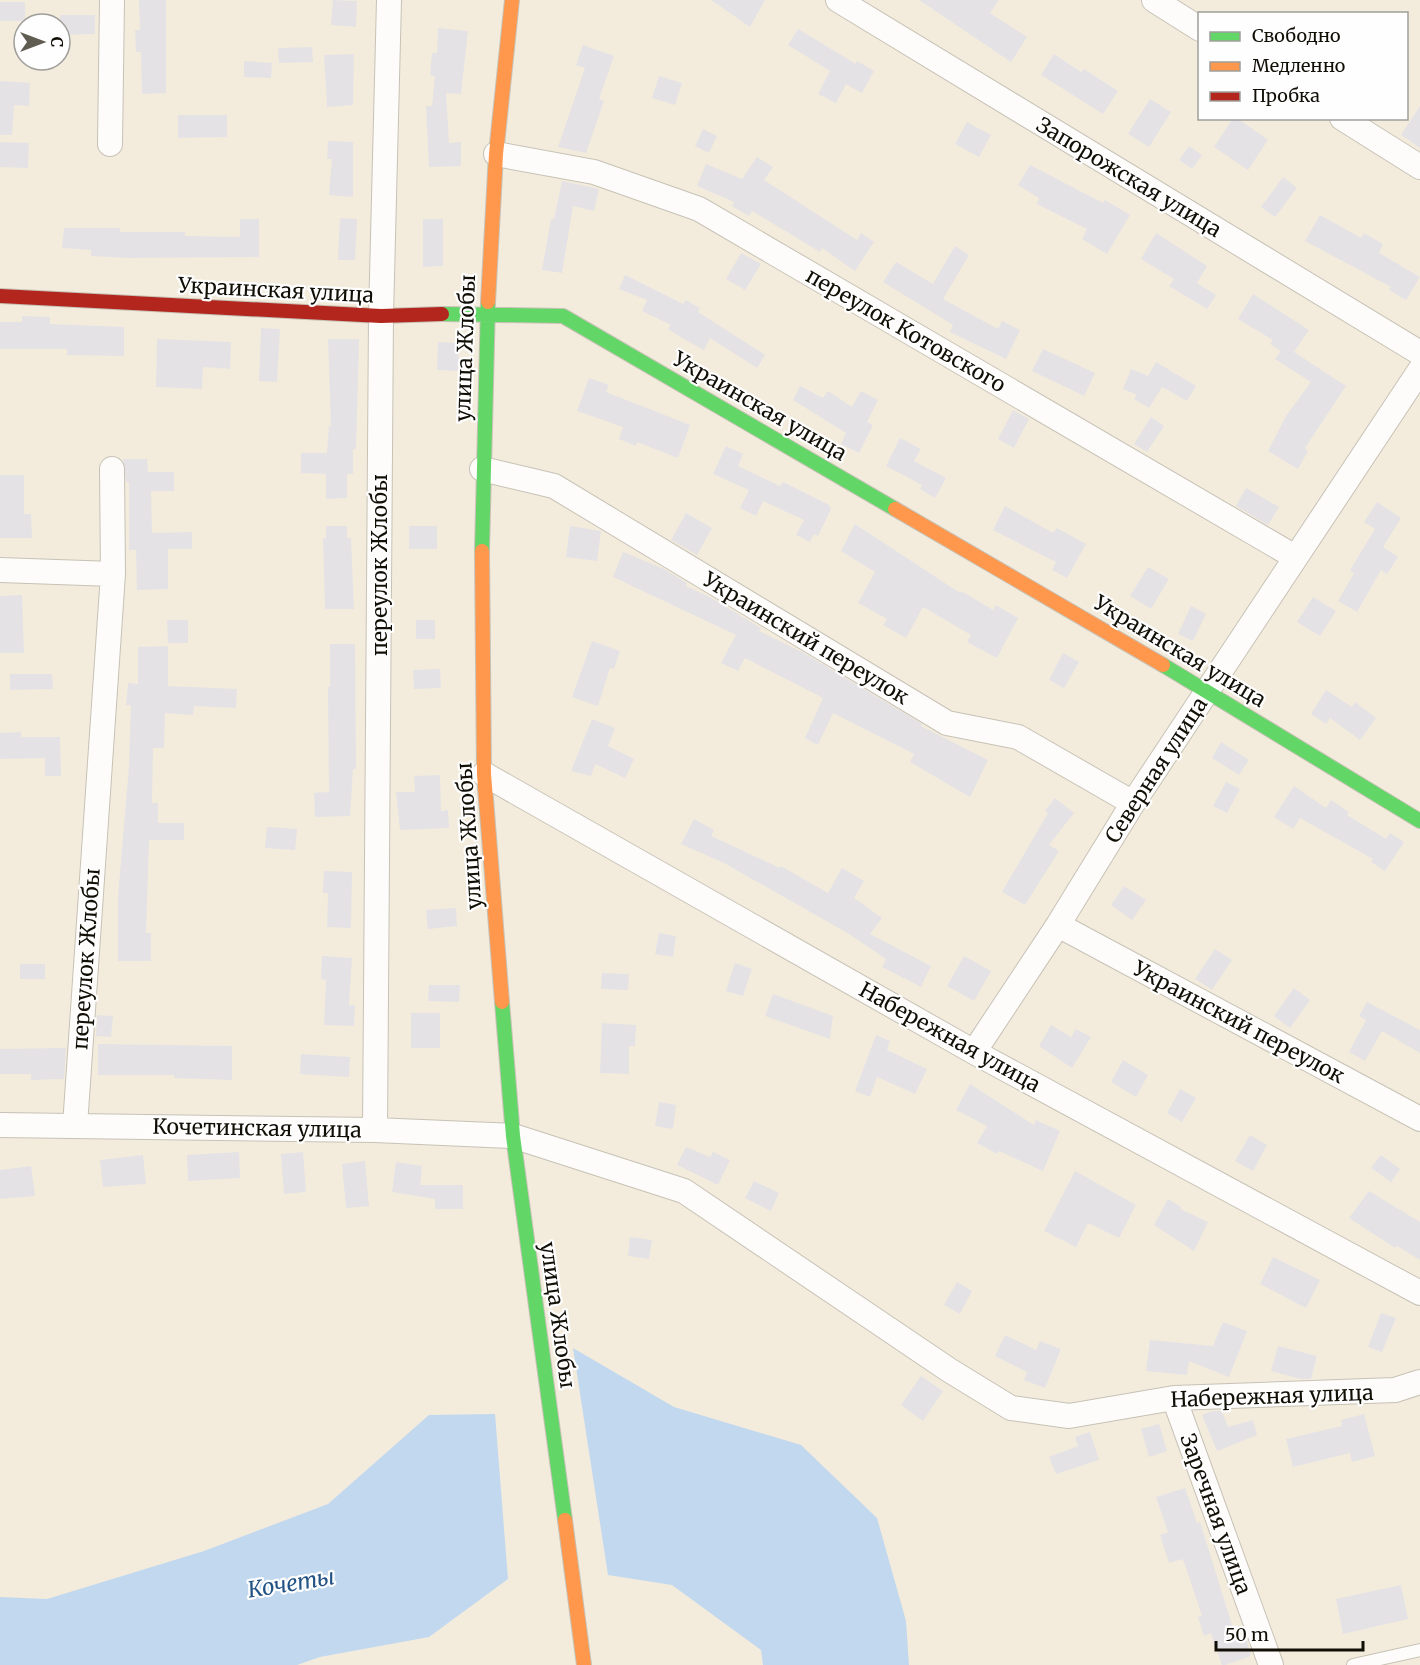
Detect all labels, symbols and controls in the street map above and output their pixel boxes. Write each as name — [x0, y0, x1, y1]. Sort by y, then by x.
north arrow — [12, 12, 72, 72]
legend — [1198, 12, 1408, 120]
text: Свободно — [1252, 24, 1340, 47]
text: С — [47, 37, 67, 47]
text: Медленно — [1252, 54, 1345, 77]
text: Пробка — [1252, 84, 1320, 107]
street label: Запорожская улица — [1032, 111, 1226, 243]
street label: переулок Котовского — [801, 262, 1011, 398]
street label: Украинская улица — [176, 271, 375, 309]
street label: улица Жлобы — [449, 274, 481, 422]
street label: Украинская улица — [667, 345, 852, 467]
street label: переулок Жлобы — [366, 474, 393, 656]
street label: Украинский переулок — [697, 565, 914, 710]
street label: Украинская улица — [1088, 588, 1271, 713]
street label: Северная улица — [1099, 692, 1213, 848]
street label: улица Жлобы — [450, 762, 488, 910]
street label: переулок Жлобы — [66, 867, 106, 1051]
street label: Украинский переулок — [1128, 954, 1349, 1089]
street label: Набережная улица — [855, 976, 1045, 1098]
street label: Кочетинская улица — [152, 1113, 362, 1143]
street label: улица Жлобы — [534, 1240, 582, 1390]
street label: Набережная улица — [1170, 1379, 1374, 1413]
street label: Заречная улица — [1174, 1430, 1258, 1598]
water label: Кочеты — [246, 1562, 336, 1604]
scale bar — [1216, 1614, 1363, 1652]
text: 50 m — [1225, 1623, 1269, 1646]

